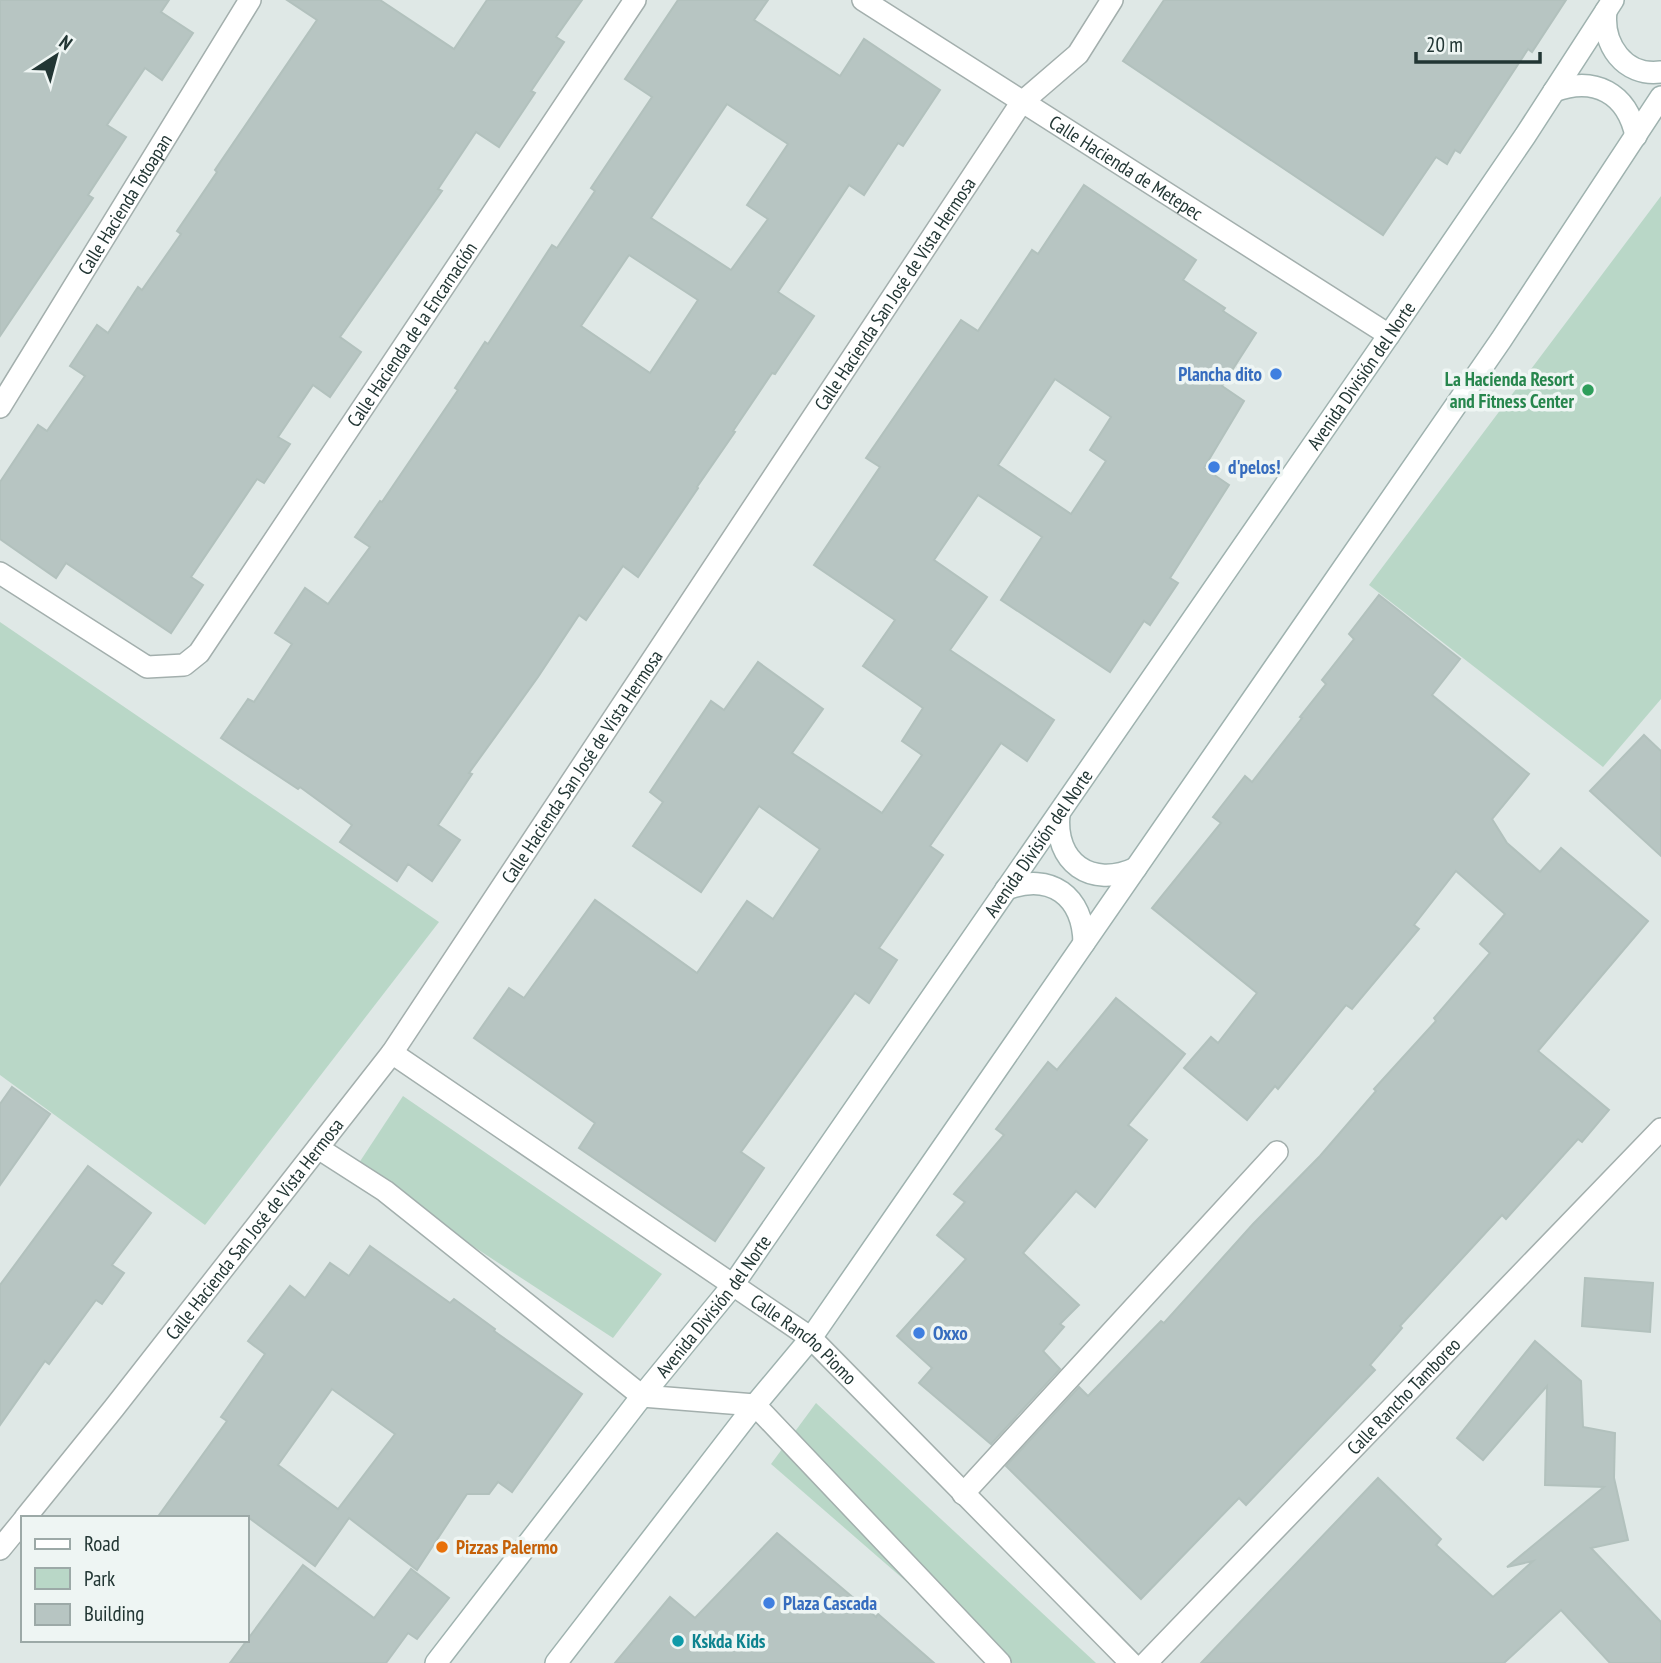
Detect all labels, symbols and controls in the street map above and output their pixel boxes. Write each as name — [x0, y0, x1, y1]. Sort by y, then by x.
north arrow — [21, 21, 91, 91]
scale bar — [1416, 21, 1540, 65]
text: N — [55, 30, 77, 55]
text: 20 m — [1426, 31, 1463, 58]
street label: Calle Hacienda de Metepec — [1045, 110, 1208, 225]
street label: Calle Hacienda Totoapan — [72, 129, 177, 279]
street label: Calle Hacienda San José de Vista Hermosa — [809, 173, 981, 415]
street label: Calle Hacienda de la Encarnación — [341, 237, 482, 431]
street label: Avenida División del Norte — [1302, 297, 1420, 454]
place label: Plancha dito — [1178, 362, 1262, 386]
marker: Plancha dito — [1268, 366, 1284, 382]
place label: La Hacienda Resort and Fitness Center — [1445, 367, 1574, 413]
marker: La Hacienda Resort and Fitness Center — [1580, 382, 1596, 398]
place label: d'pelos! — [1228, 455, 1281, 479]
marker: d'pelos! — [1206, 459, 1222, 475]
street label: Calle Hacienda San José de Vista Hermosa — [496, 645, 668, 888]
street label: Avenida División del Norte — [979, 764, 1098, 921]
street label: Calle Hacienda San José de Vista Hermosa — [160, 1113, 348, 1344]
street label: Avenida División del Norte — [650, 1230, 776, 1382]
street label: Calle Rancho Piomo — [746, 1289, 862, 1390]
place label: Oxxo — [933, 1321, 968, 1345]
marker: Oxxo — [911, 1325, 927, 1341]
street label: Calle Rancho Tamboreo — [1342, 1332, 1465, 1459]
legend — [21, 1516, 248, 1642]
text: Road — [84, 1530, 120, 1557]
place label: Pizzas Palermo — [456, 1535, 558, 1559]
marker: Pizzas Palermo — [434, 1539, 450, 1555]
text: Park — [84, 1565, 115, 1592]
place label: Plaza Cascada — [783, 1591, 877, 1615]
marker: Plaza Cascada — [761, 1595, 777, 1611]
text: Building — [84, 1600, 144, 1627]
place label: Kskda Kids — [692, 1629, 766, 1653]
marker: Kskda Kids — [670, 1633, 686, 1649]

